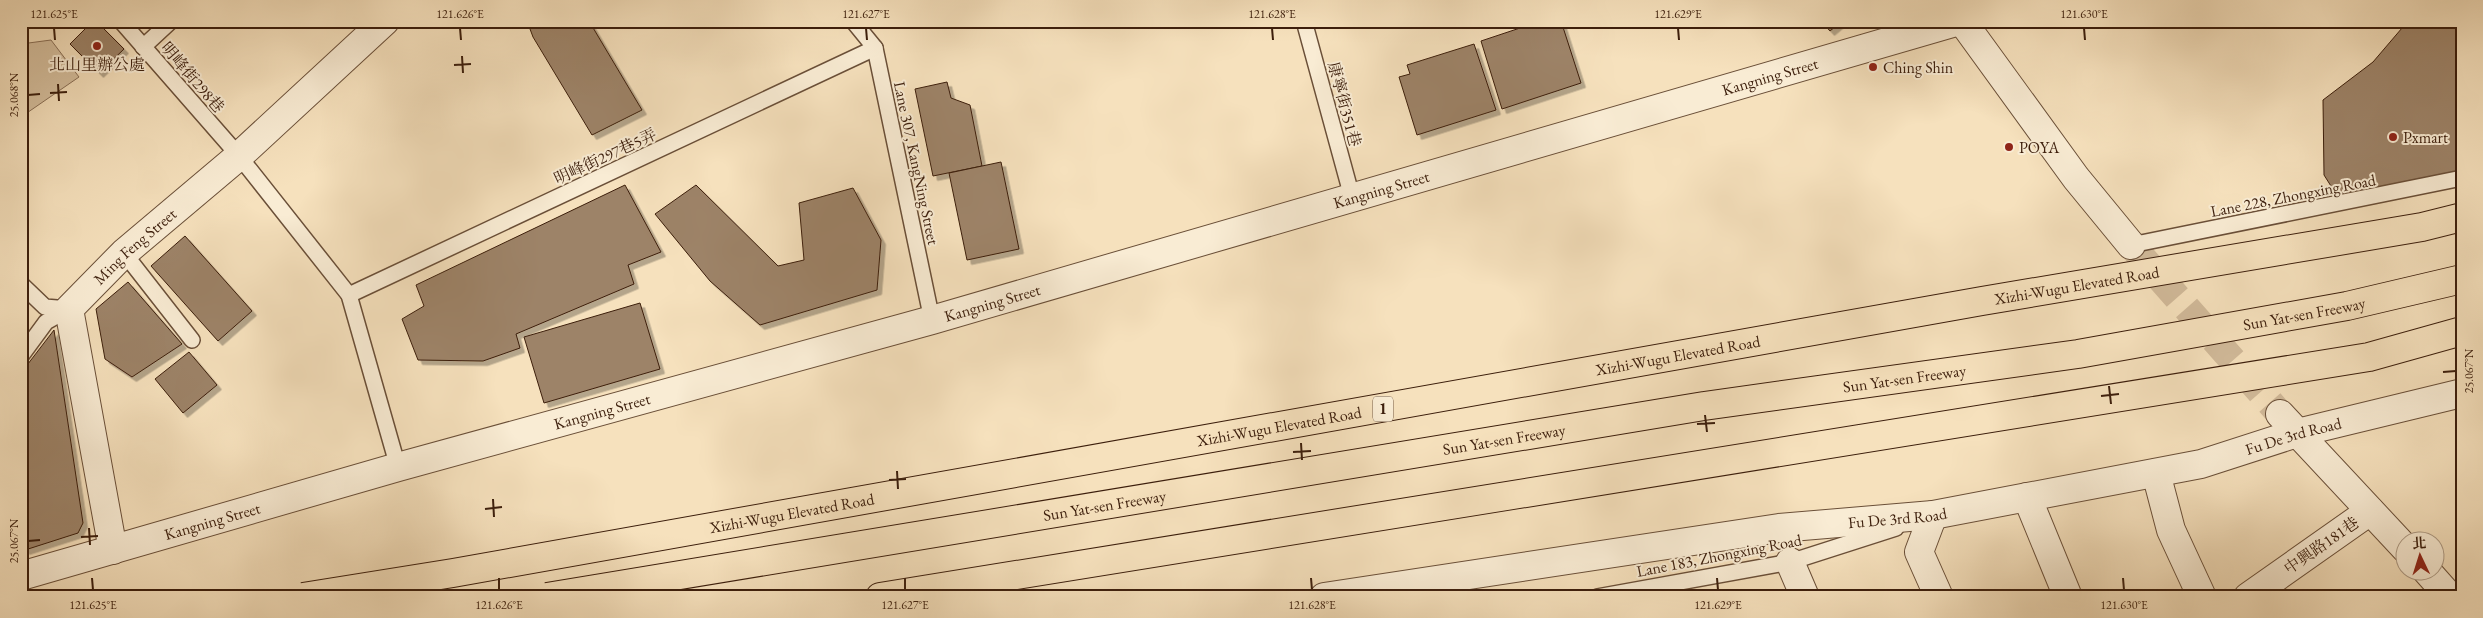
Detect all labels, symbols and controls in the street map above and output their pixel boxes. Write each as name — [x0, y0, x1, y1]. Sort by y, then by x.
text: 121.625°E — [30, 6, 78, 22]
text: 121.626°E — [436, 6, 484, 22]
text: 121.627°E — [842, 6, 890, 22]
text: 121.628°E — [1248, 6, 1296, 22]
text: 121.629°E — [1654, 6, 1702, 22]
text: 121.630°E — [2060, 6, 2108, 22]
street label: 明峰街298巷 — [156, 38, 229, 117]
marker: 北山里辦公處 — [91, 40, 103, 52]
street label: Kangning Street — [1720, 53, 1820, 100]
place label: 北山里辦公處 — [49, 54, 145, 75]
place label: Ching Shin — [1883, 57, 1954, 78]
street label: 康寧街351巷 — [1323, 59, 1366, 149]
marker: Ching Shin — [1867, 61, 1879, 73]
text: 25.068°N — [6, 72, 22, 117]
street label: Lane 307, KangNing Street — [889, 79, 944, 247]
street label: 明峰街297巷5弄 — [551, 124, 660, 189]
place label: Pxmart — [2403, 127, 2448, 148]
marker: Pxmart — [2387, 131, 2399, 143]
place label: POYA — [2019, 137, 2060, 158]
marker: POYA — [2003, 141, 2015, 153]
street label: Kangning Street — [1331, 166, 1432, 214]
street label: Lane 228, Zhongxing Road — [2209, 169, 2378, 222]
street label: Ming Feng Street — [89, 204, 181, 289]
street label: Xizhi-Wugu Elevated Road — [1992, 261, 2162, 310]
street label: Kangning Street — [942, 279, 1043, 327]
street label: Sun Yat-sen Freeway — [2241, 292, 2368, 335]
street label: Xizhi-Wugu Elevated Road — [1593, 331, 1763, 381]
text: 25.067°N — [2461, 348, 2477, 393]
street label: Sun Yat-sen Freeway — [1842, 360, 1968, 398]
street label: Kangning Street — [552, 388, 653, 435]
road number: 1 — [1373, 396, 1393, 422]
street label: Xizhi-Wugu Elevated Road — [1194, 401, 1364, 452]
street label: Fu De 3rd Road — [2242, 412, 2344, 460]
street label: Sun Yat-sen Freeway — [1441, 419, 1568, 460]
street label: Sun Yat-sen Freeway — [1042, 485, 1168, 526]
street label: Xizhi-Wugu Elevated Road — [707, 488, 877, 538]
street label: Kangning Street — [162, 497, 263, 545]
street label: Fu De 3rd Road — [1847, 502, 1950, 533]
street label: 中興路181巷 — [2280, 512, 2363, 579]
text: 25.067°N — [6, 518, 22, 563]
street label: Lane 183, Zhongxing Road — [1635, 529, 1804, 582]
north arrow — [2396, 530, 2446, 580]
text: 北 — [2411, 534, 2427, 552]
text: 121.625°E — [69, 597, 117, 613]
text: 121.626°E — [475, 597, 523, 613]
text: 121.627°E — [881, 597, 929, 613]
text: 121.628°E — [1288, 597, 1336, 613]
text: 121.629°E — [1694, 597, 1742, 613]
text: 121.630°E — [2100, 597, 2148, 613]

